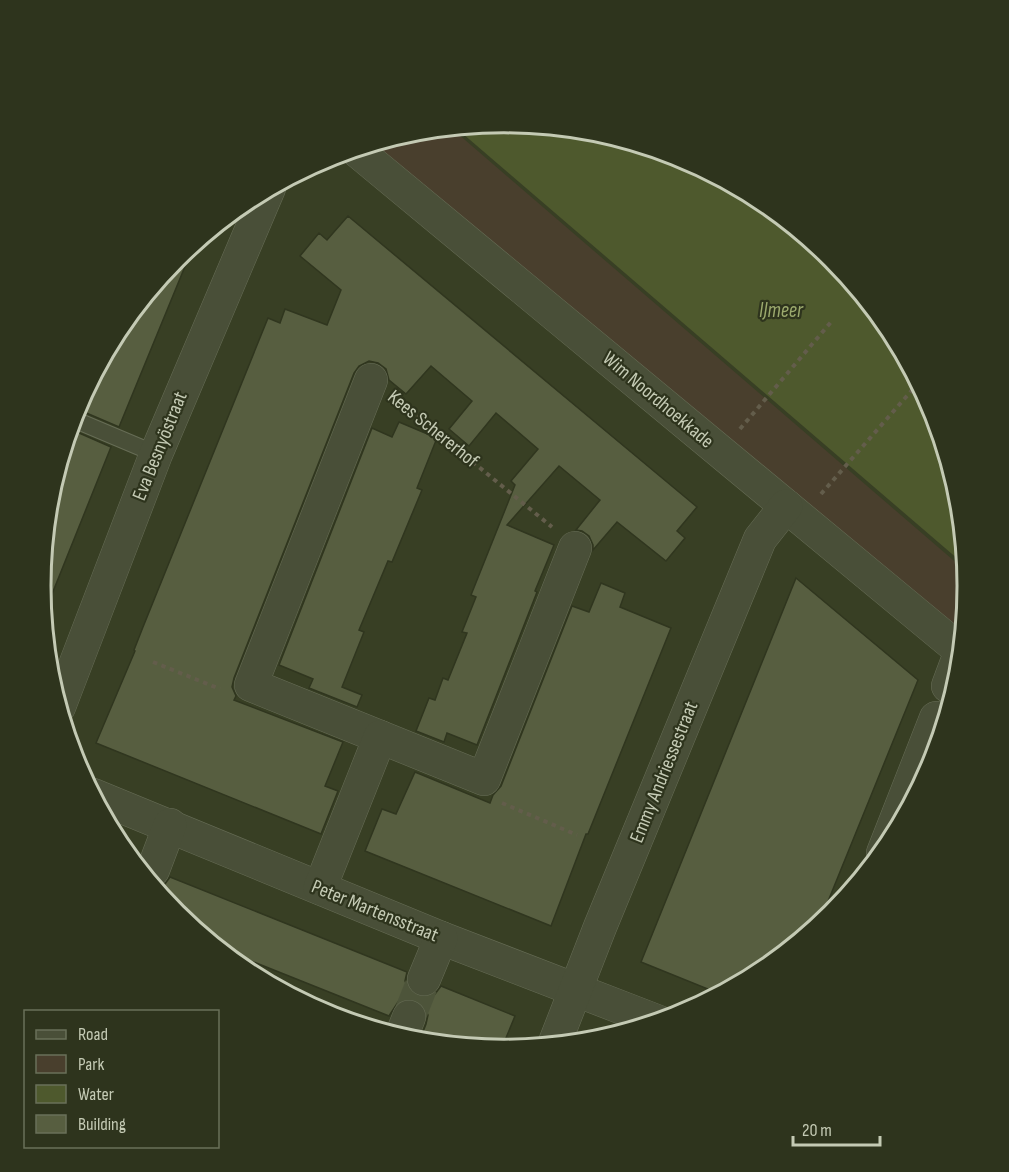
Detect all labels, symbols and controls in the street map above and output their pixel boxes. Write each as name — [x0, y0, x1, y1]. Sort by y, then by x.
water label: IJmeer — [759, 298, 804, 323]
street label: Wim Noordhoekkade — [598, 347, 718, 453]
street label: Kees Schererhof — [383, 385, 483, 473]
street label: Eva Besnyöstraat — [127, 388, 193, 504]
street label: Emmy Andriessestraat — [625, 698, 703, 846]
street label: Peter Martensstraat — [308, 875, 442, 947]
legend — [24, 1010, 219, 1148]
text: Road — [78, 1024, 108, 1045]
text: Park — [78, 1054, 104, 1075]
text: Water — [78, 1084, 114, 1105]
scale bar — [793, 1109, 880, 1147]
text: Building — [78, 1114, 126, 1135]
text: 20 m — [802, 1120, 832, 1141]

